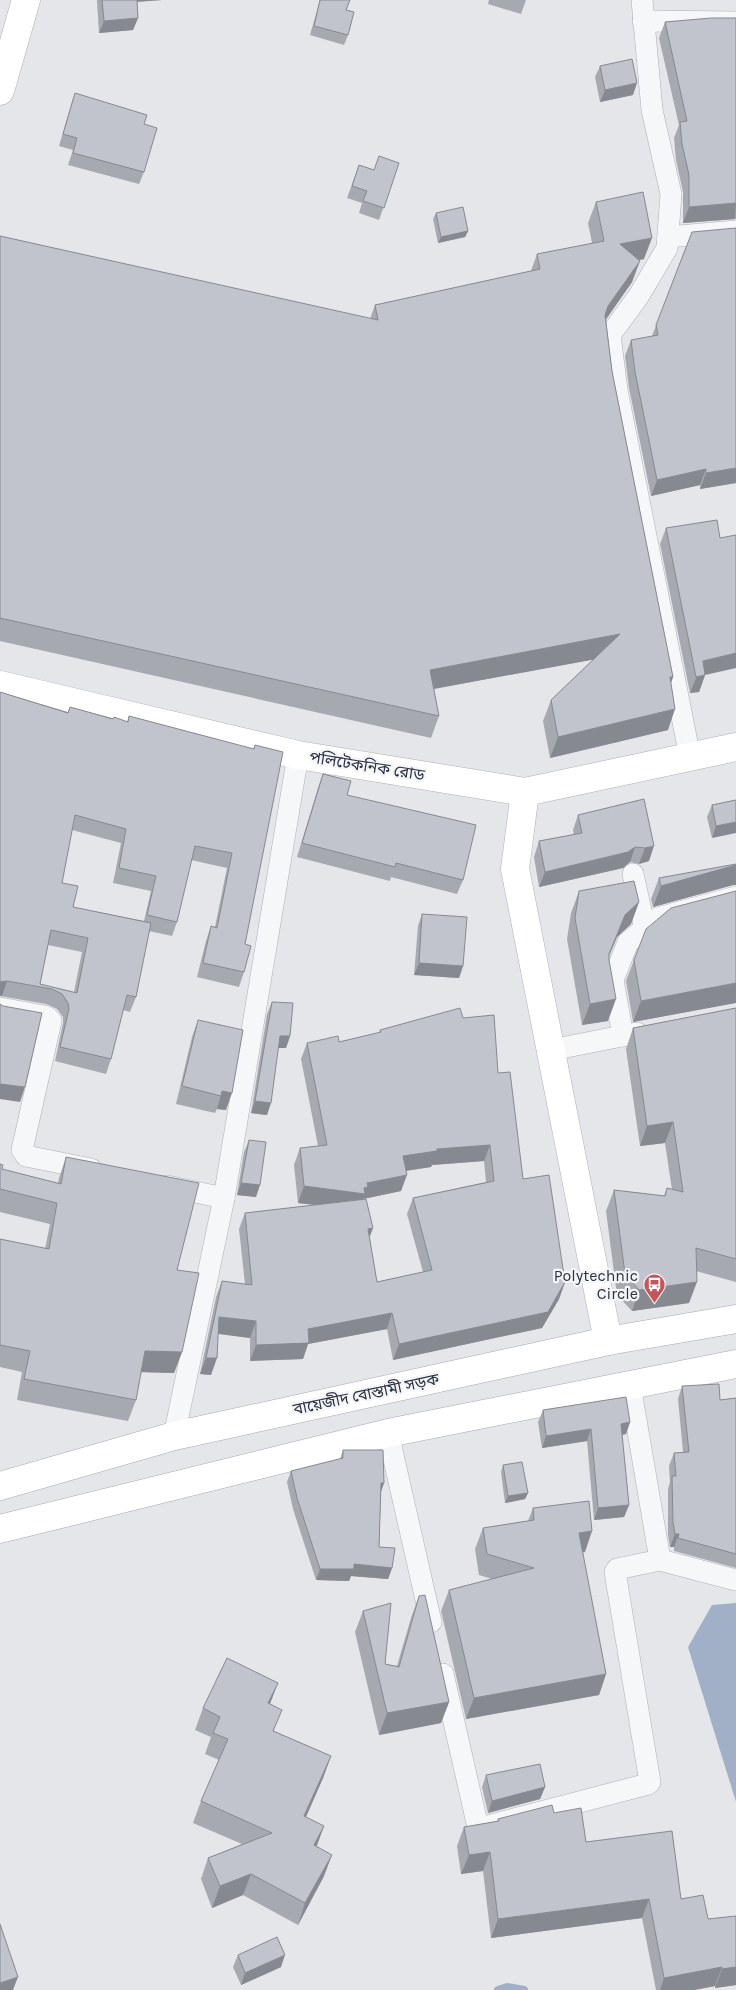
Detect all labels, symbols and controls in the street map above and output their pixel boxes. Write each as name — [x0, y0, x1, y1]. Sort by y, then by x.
street label: পলিটেকনিক রোড — [308, 748, 427, 785]
place label: Polytechnic Circle — [554, 1266, 638, 1303]
bus stop icon: Polytechnic Circle — [642, 1272, 666, 1303]
street label: বায়েজীদ বোস্তামী সড়ক — [290, 1369, 442, 1419]

